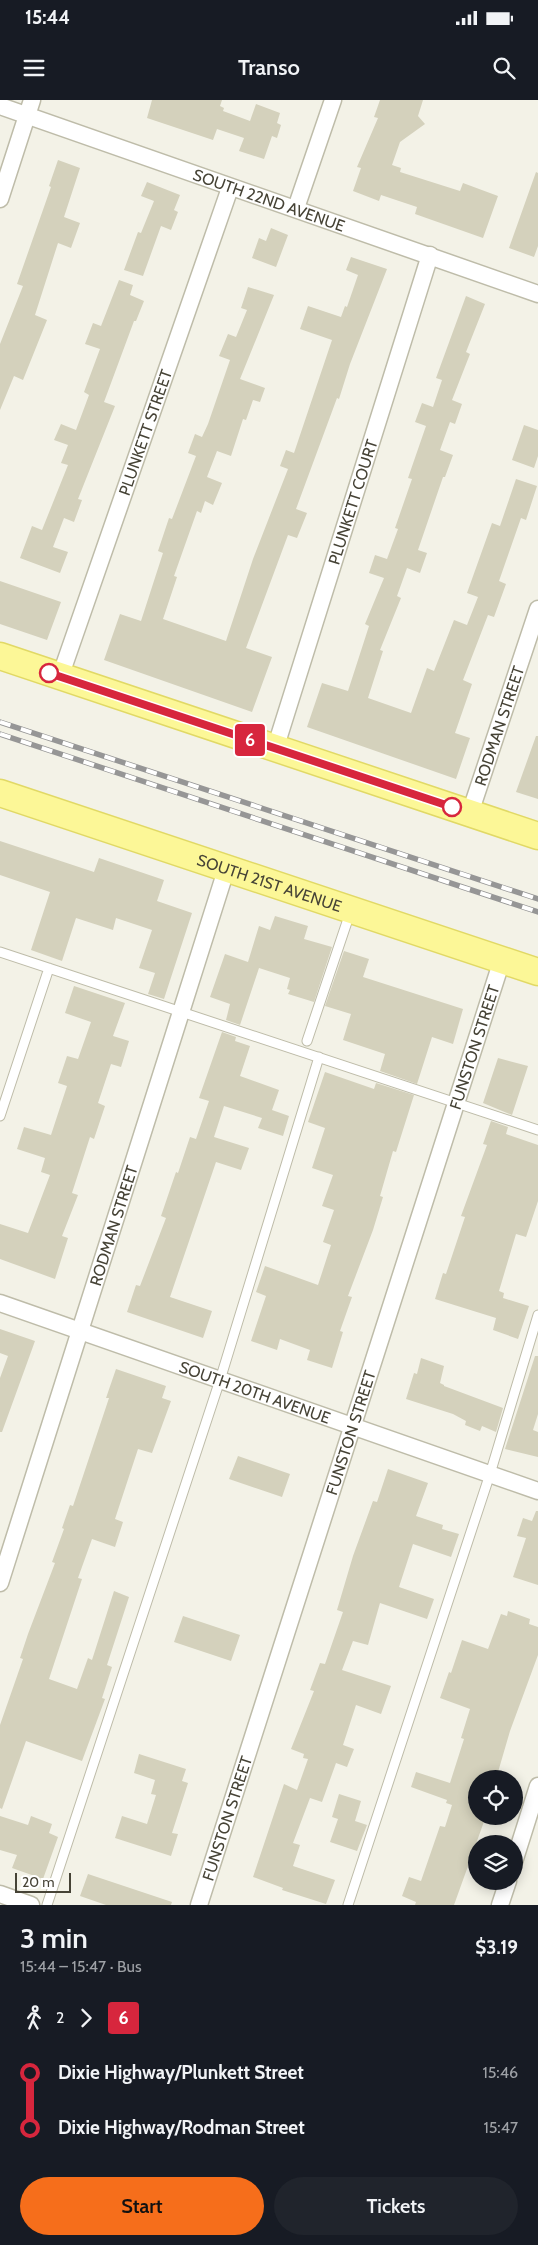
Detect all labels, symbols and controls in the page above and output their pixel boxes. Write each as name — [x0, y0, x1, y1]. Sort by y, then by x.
text: 15:44 — [25, 6, 70, 29]
icon: menu — [20, 54, 48, 82]
text: Transo — [238, 54, 300, 81]
icon: search — [490, 54, 518, 82]
street label: SOUTH 22ND AVENUE — [190, 165, 347, 236]
street label: PLUNKETT STREET — [115, 367, 176, 498]
street label: PLUNKETT COURT — [325, 437, 382, 567]
unlabelled marker — [39, 663, 59, 683]
street label: RODMAN STREET — [471, 663, 529, 788]
line badge: 6 — [234, 724, 266, 756]
text: 6 — [245, 729, 255, 751]
unlabelled marker — [442, 797, 462, 817]
street label: SOUTH 21ST AVENUE — [195, 850, 344, 916]
street label: FUNSTON STREET — [446, 982, 504, 1112]
street label: RODMAN STREET — [86, 1163, 142, 1288]
street label: SOUTH 20TH AVENUE — [177, 1357, 333, 1428]
street label: FUNSTON STREET — [322, 1368, 380, 1498]
street label: FUNSTON STREET — [198, 1753, 256, 1883]
map controls — [468, 1770, 523, 1890]
button: locate — [468, 1770, 523, 1825]
button: layers — [468, 1835, 523, 1890]
scale bar — [15, 1870, 71, 1893]
text: 20 m — [22, 1873, 55, 1891]
text: 3 min — [20, 1921, 88, 1955]
text: $3.19 — [475, 1936, 518, 1959]
text: 15:44 – 15:47 · Bus — [20, 1957, 142, 1976]
icon: walk — [20, 2004, 48, 2032]
icon: forward — [72, 2004, 100, 2032]
text: 6 — [118, 2007, 129, 2029]
text: 2 — [56, 2008, 64, 2027]
text: Dixie Highway/Plunkett Street — [58, 2061, 304, 2084]
text: 15:46 — [482, 2063, 518, 2082]
text: Dixie Highway/Rodman Street — [58, 2116, 305, 2139]
text: 15:47 — [484, 2118, 518, 2137]
button: Start — [20, 2177, 264, 2235]
button: Tickets — [274, 2177, 518, 2235]

